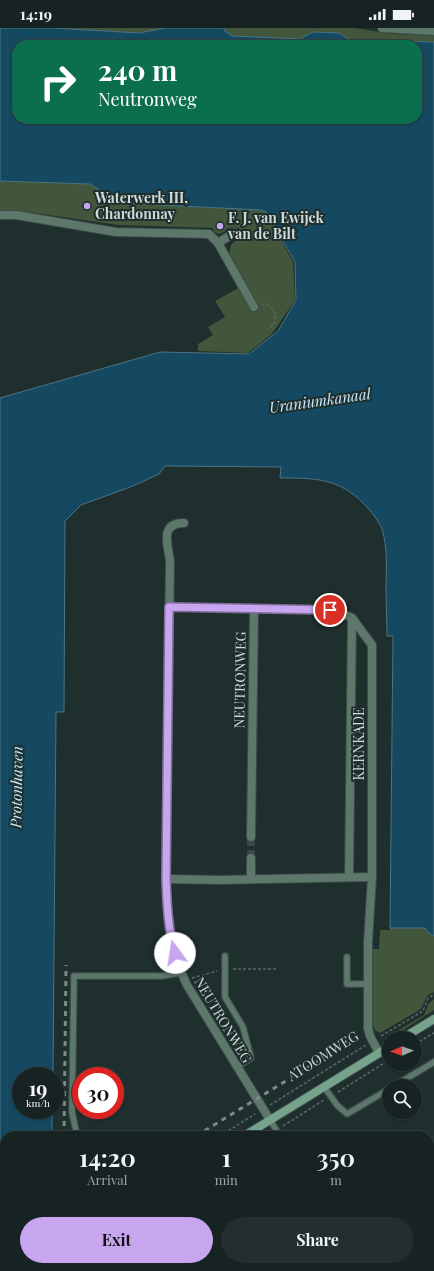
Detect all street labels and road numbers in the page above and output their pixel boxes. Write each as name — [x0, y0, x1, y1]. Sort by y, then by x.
street label: NEUTRONWEG — [229, 631, 250, 729]
street label: KERNKADE — [349, 708, 368, 780]
street label: NEUTRONWEG — [190, 973, 257, 1066]
street label: ATOOMWEG — [283, 1026, 362, 1086]

